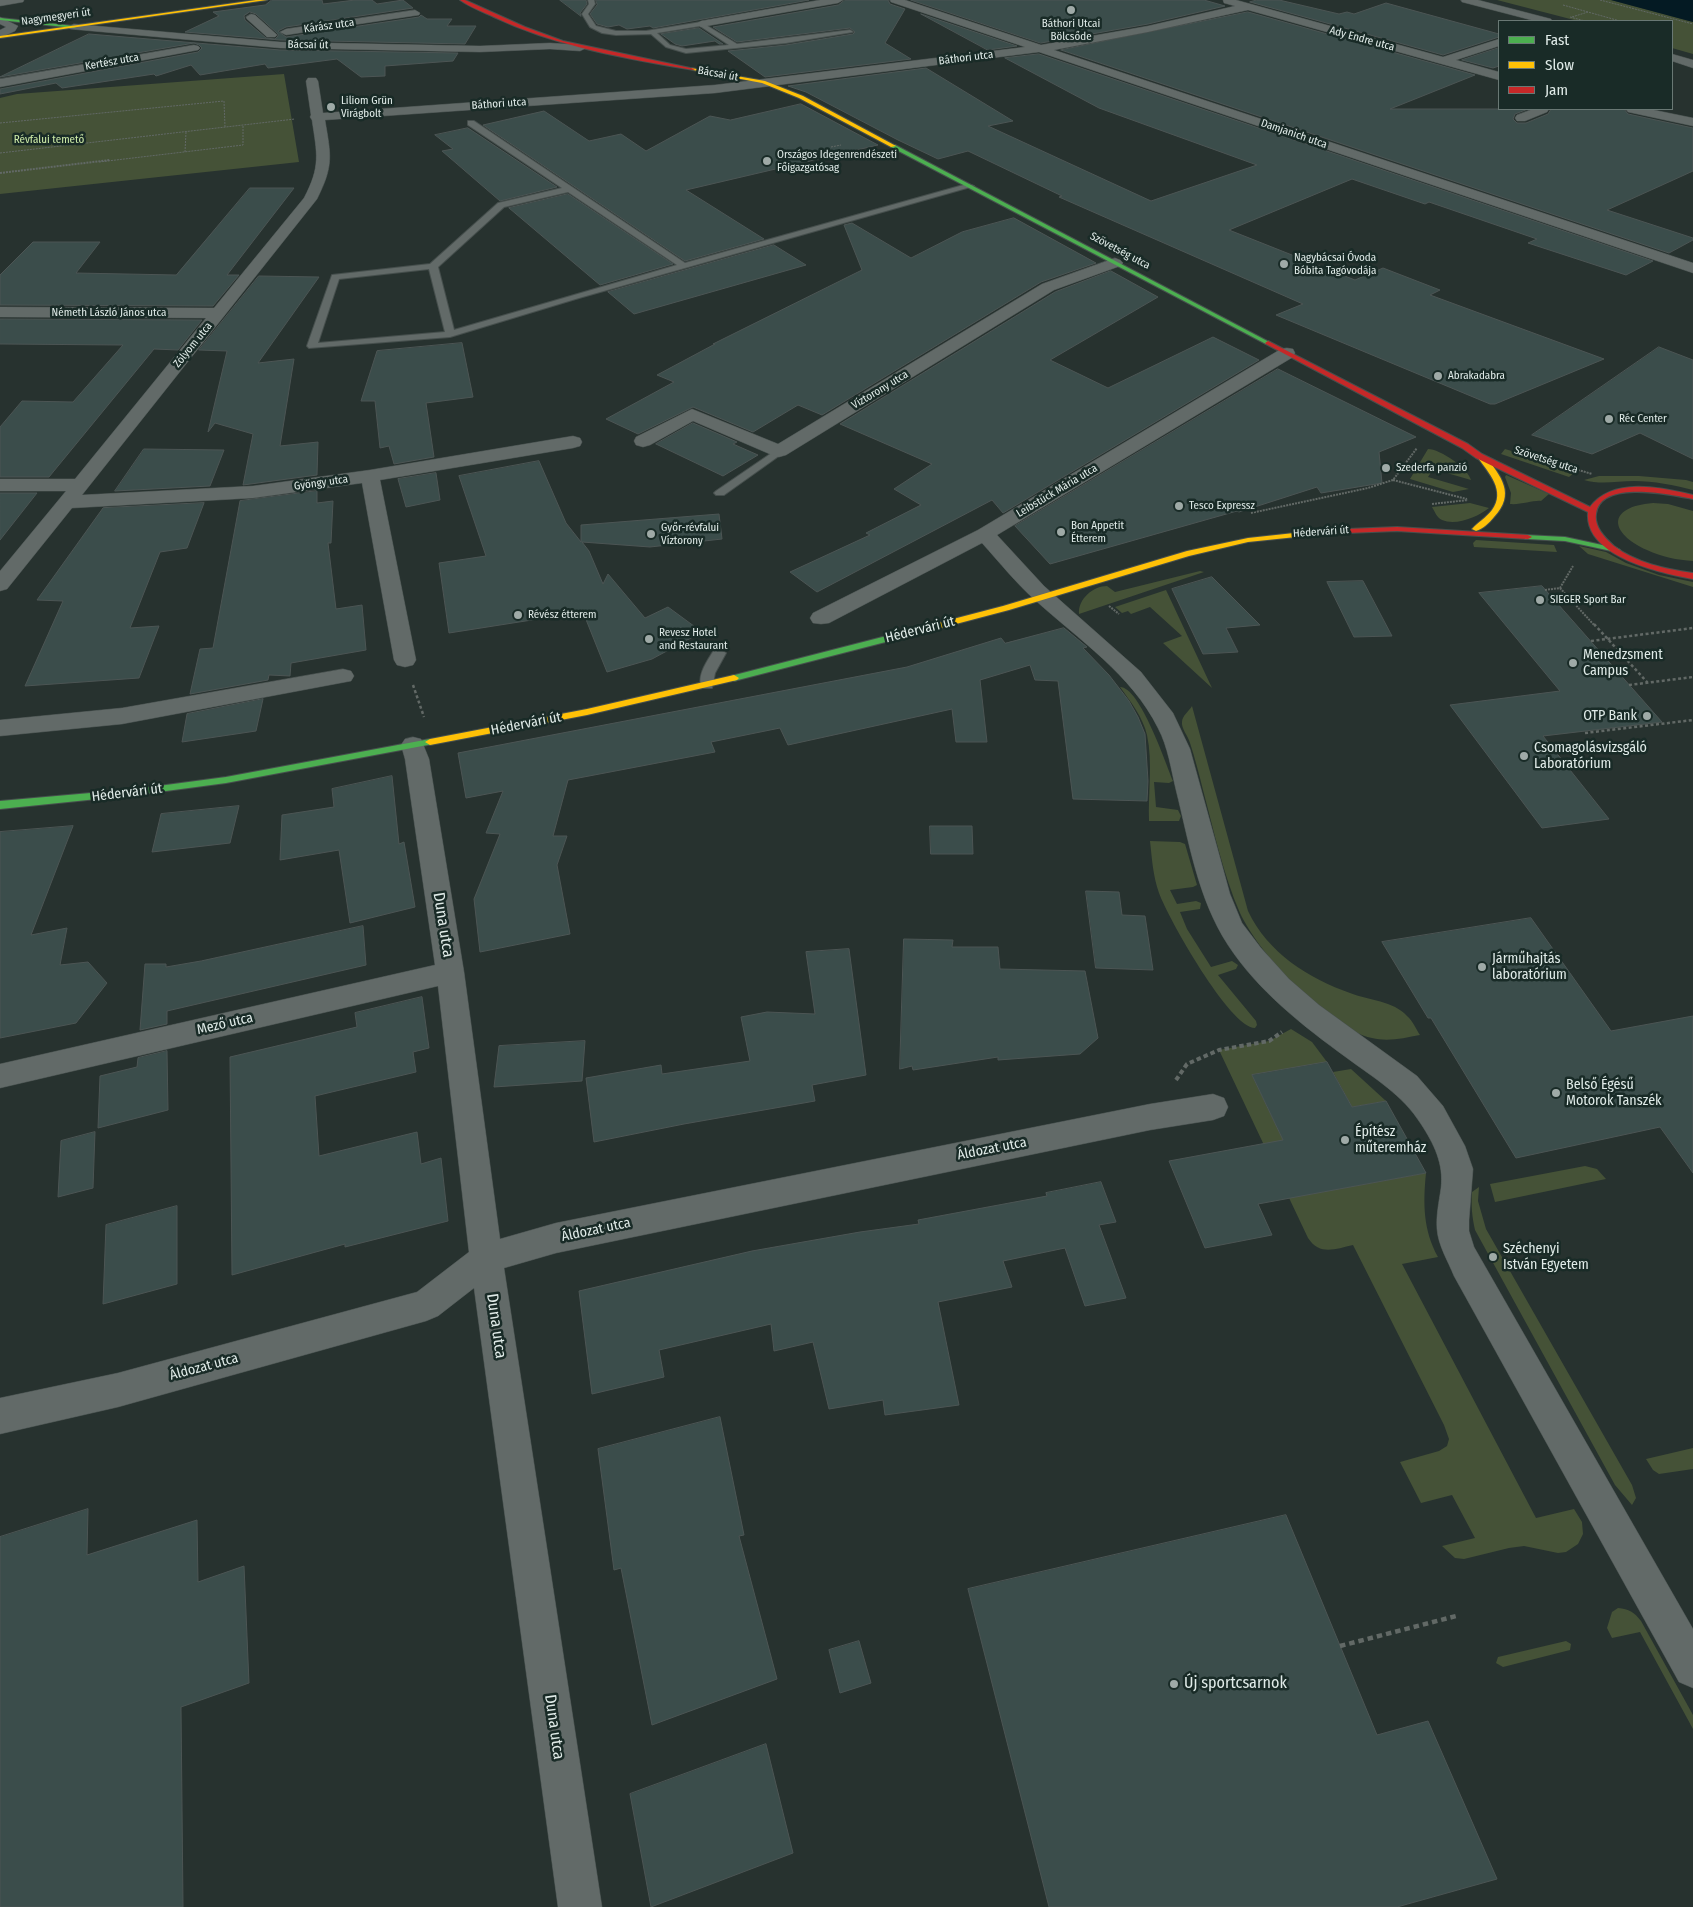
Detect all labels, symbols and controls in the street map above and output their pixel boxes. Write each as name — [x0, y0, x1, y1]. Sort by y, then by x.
marker: Báthori Utcai Bölcsőde — [1065, 4, 1077, 16]
street label: Nagymegyeri út — [20, 6, 92, 28]
street label: Kárász utca — [303, 16, 355, 36]
place label: Báthori Utcai Bölcsőde — [1042, 17, 1100, 43]
legend — [1498, 20, 1673, 110]
street label: Ady Endre utca — [1328, 24, 1396, 54]
text: Fast — [1545, 31, 1569, 49]
street label: Bácsai út — [287, 38, 329, 52]
street label: Báthori utca — [938, 48, 994, 68]
street label: Kertész utca — [84, 51, 140, 73]
text: Slow — [1545, 56, 1574, 74]
street label: Bácsai út — [697, 64, 739, 84]
text: Jam — [1545, 81, 1568, 99]
place label: Liliom Grün Virágbolt — [341, 94, 393, 120]
street label: Báthori utca — [471, 95, 527, 113]
marker: Liliom Grün Virágbolt — [325, 101, 337, 113]
street label: Damjanich utca — [1259, 117, 1329, 151]
park label: Révfalui temető — [14, 133, 84, 147]
place label: Országos Idegenrendészeti Főigazgatósag — [777, 148, 897, 174]
marker: Országos Idegenrendészeti Főigazgatósag — [761, 155, 773, 167]
street label: Szövetség utca — [1088, 230, 1152, 272]
place label: Nagybácsai Óvoda Bóbita Tagóvodája — [1294, 251, 1376, 277]
marker: Nagybácsai Óvoda Bóbita Tagóvodája — [1278, 258, 1290, 270]
street label: Németh László János utca — [52, 306, 166, 320]
street label: Zólyom utca — [171, 320, 215, 370]
street label: Víztorony utca — [849, 368, 911, 412]
place label: Abrakadabra — [1448, 369, 1505, 383]
marker: Abrakadabra — [1432, 370, 1444, 382]
place label: Réc Center — [1619, 412, 1667, 426]
marker: Réc Center — [1603, 413, 1615, 425]
street label: Szövetség utca — [1512, 443, 1580, 477]
place label: Szederfa panzió — [1396, 461, 1467, 475]
street label: Leibstück Mária utca — [1014, 462, 1100, 520]
marker: Szederfa panzió — [1380, 462, 1392, 474]
street label: Gyöngy utca — [293, 473, 349, 493]
place label: Tesco Expressz — [1189, 499, 1255, 513]
marker: Tesco Expressz — [1173, 500, 1185, 512]
place label: Bon Appetit Étterem — [1071, 519, 1124, 545]
place label: Győr-révfalui Víztorony — [661, 521, 719, 547]
street label: Hédervári út — [1293, 523, 1349, 541]
marker: Bon Appetit Étterem — [1055, 526, 1067, 538]
marker: Győr-révfalui Víztorony — [645, 528, 657, 540]
place label: SIEGER Sport Bar — [1550, 593, 1626, 607]
marker: SIEGER Sport Bar — [1534, 594, 1546, 606]
place label: Révész étterem — [528, 608, 596, 622]
marker: Révész étterem — [512, 609, 524, 621]
street label: Hédervári út — [883, 613, 957, 647]
place label: Revesz Hotel and Restaurant — [659, 626, 728, 652]
marker: Revesz Hotel and Restaurant — [643, 633, 655, 645]
place label: Menedzsment Campus — [1583, 647, 1663, 680]
marker: Menedzsment Campus — [1567, 657, 1579, 669]
place label: OTP Bank — [1583, 708, 1637, 724]
street label: Hédervári út — [489, 709, 563, 739]
marker: OTP Bank — [1641, 710, 1653, 722]
place label: Csomagolásvizsgáló Laboratórium — [1534, 740, 1647, 772]
marker: Csomagolásvizsgáló Laboratórium — [1518, 750, 1530, 762]
street label: Hédervári út — [91, 780, 163, 806]
street label: Duna utca — [428, 891, 458, 959]
place label: Járműhajtás laboratórium — [1492, 951, 1567, 984]
marker: Járműhajtás laboratórium — [1476, 961, 1488, 973]
street label: Mező utca — [195, 1009, 255, 1039]
place label: Belső Égésű Motorok Tanszék — [1566, 1077, 1662, 1110]
marker: Belső Égésű Motorok Tanszék — [1550, 1087, 1562, 1099]
place label: Építész műteremház — [1355, 1124, 1426, 1156]
street label: Áldozat utca — [956, 1134, 1028, 1164]
marker: Építész műteremház — [1339, 1134, 1351, 1146]
street label: Áldozat utca — [560, 1214, 632, 1246]
place label: Széchenyi István Egyetem — [1503, 1241, 1589, 1274]
marker: Széchenyi István Egyetem — [1487, 1251, 1499, 1263]
street label: Duna utca — [482, 1292, 510, 1360]
street label: Áldozat utca — [168, 1350, 240, 1384]
place label: Új sportcsarnok — [1184, 1674, 1287, 1694]
marker: Új sportcsarnok — [1168, 1678, 1180, 1690]
street label: Duna utca — [540, 1693, 568, 1761]

